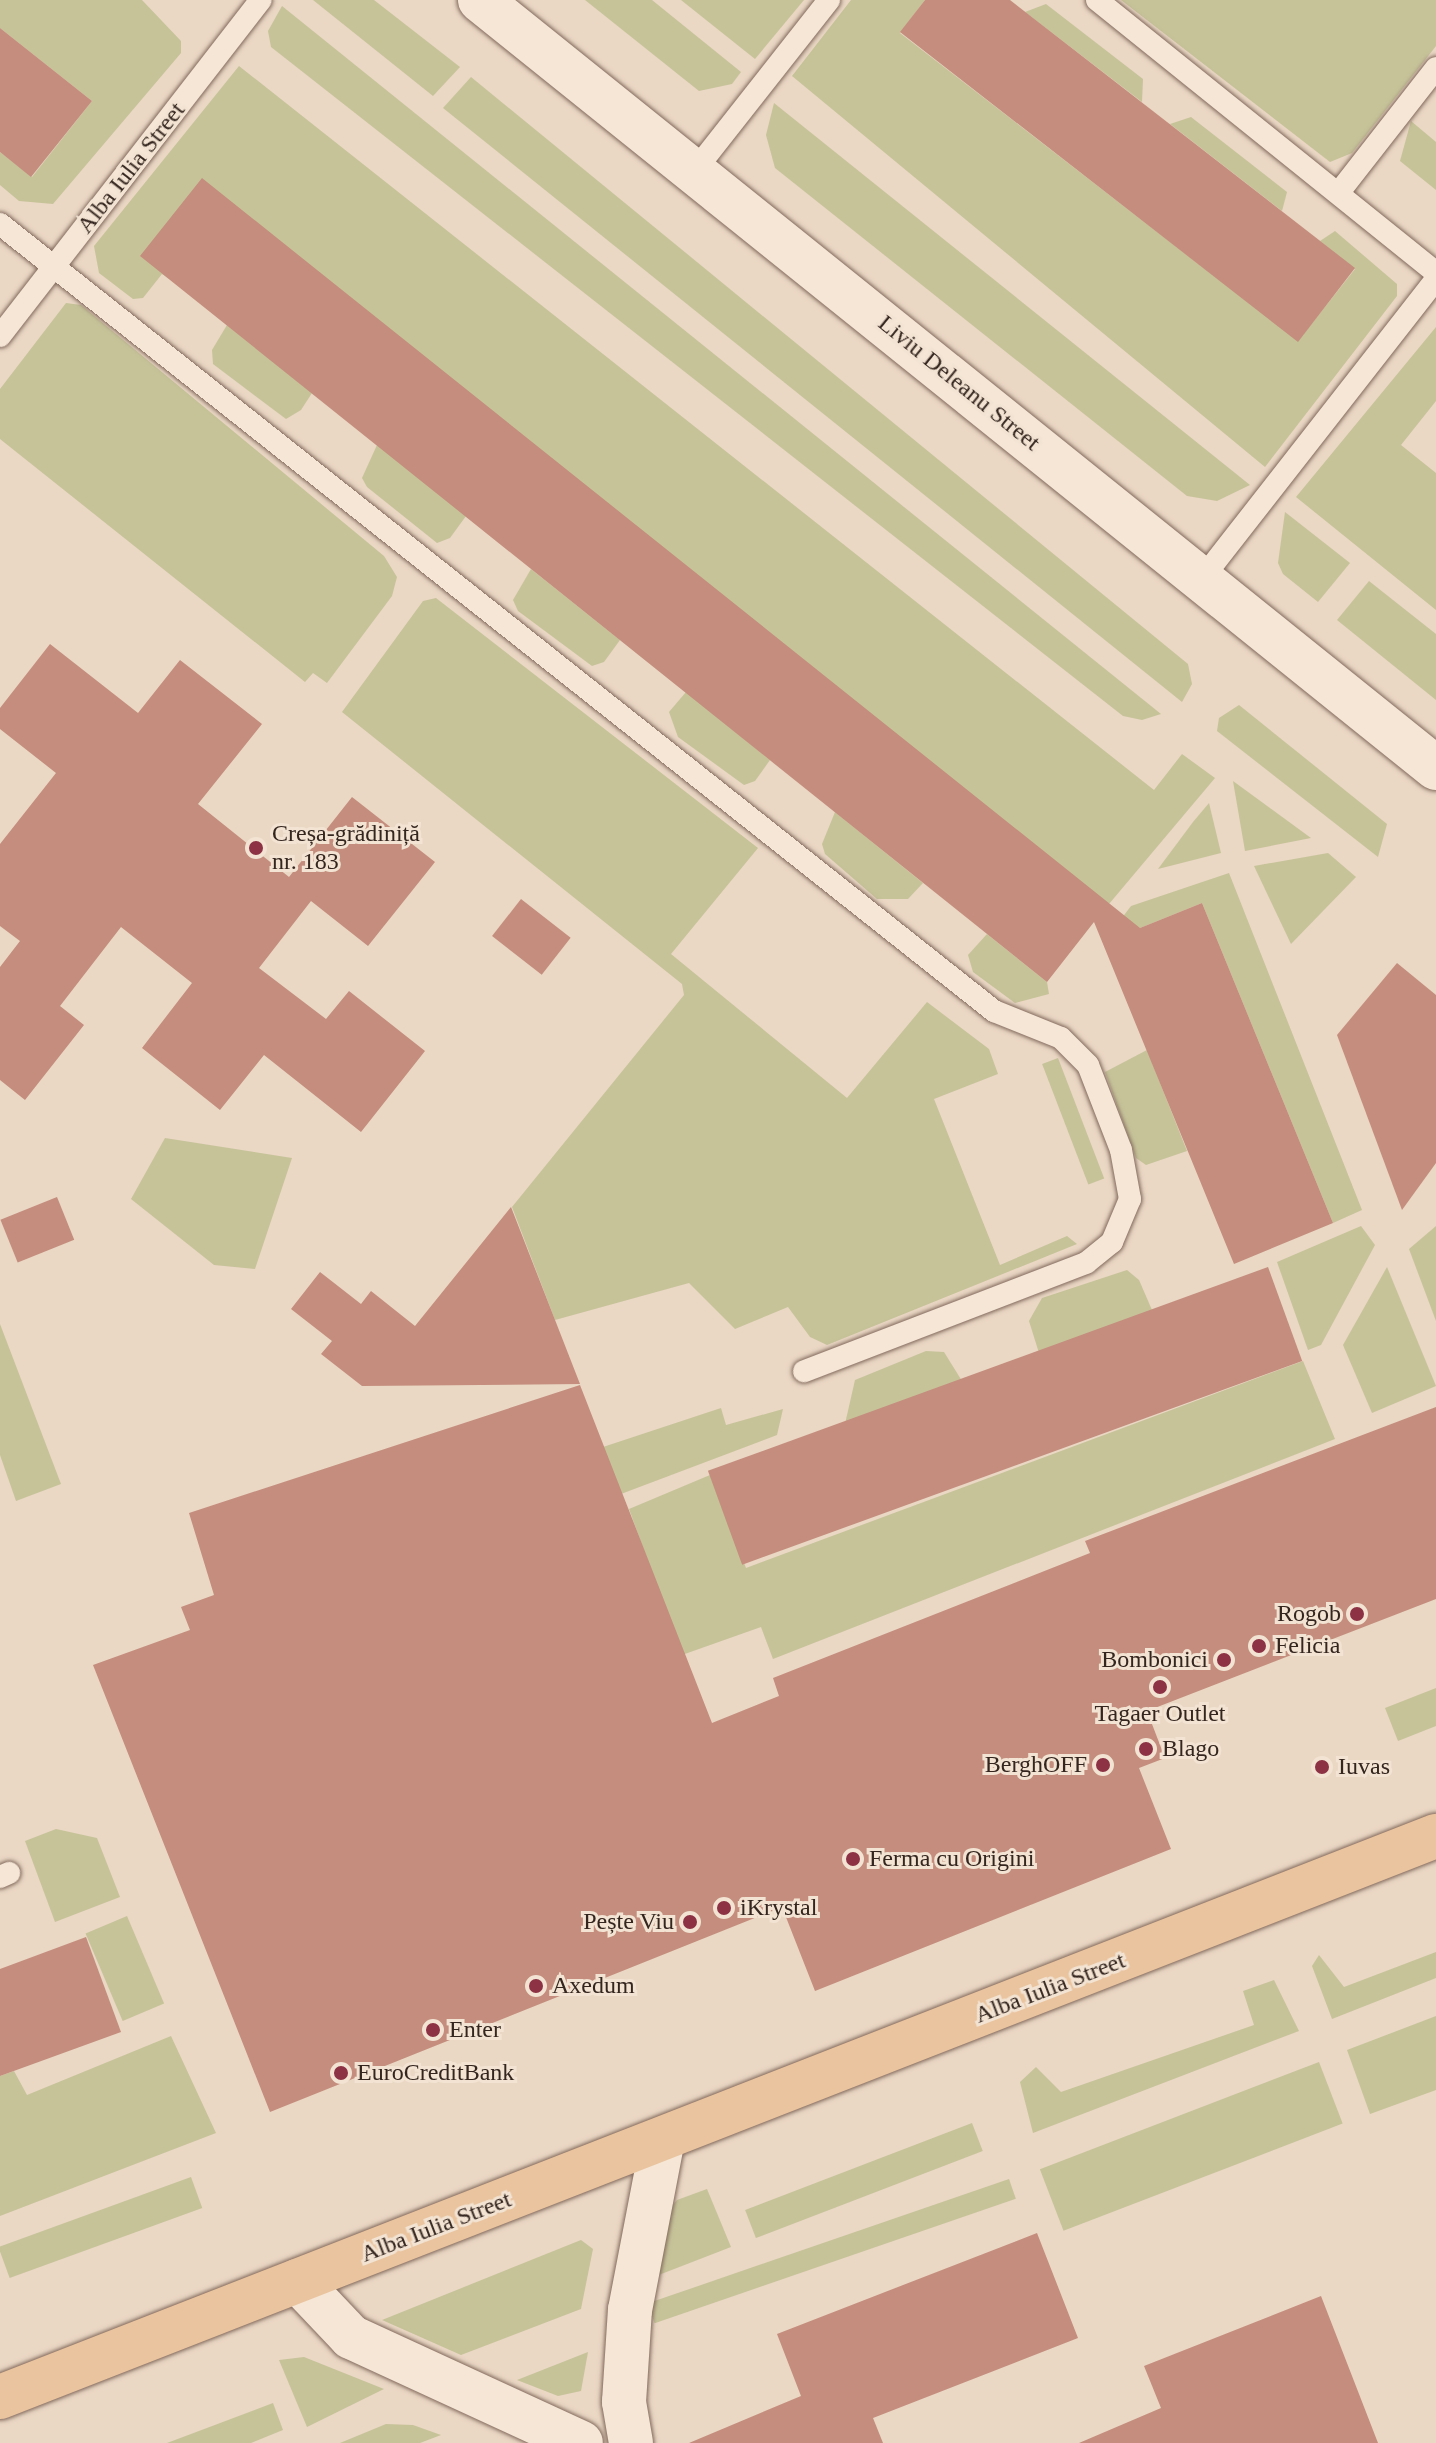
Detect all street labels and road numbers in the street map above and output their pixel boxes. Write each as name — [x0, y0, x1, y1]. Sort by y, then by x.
street label: Alba Iulia Street — [71, 97, 191, 239]
street label: Liviu Deleanu Street — [872, 309, 1046, 457]
street label: Alba Iulia Street — [971, 1946, 1129, 2030]
street label: Alba Iulia Street — [357, 2185, 515, 2269]

